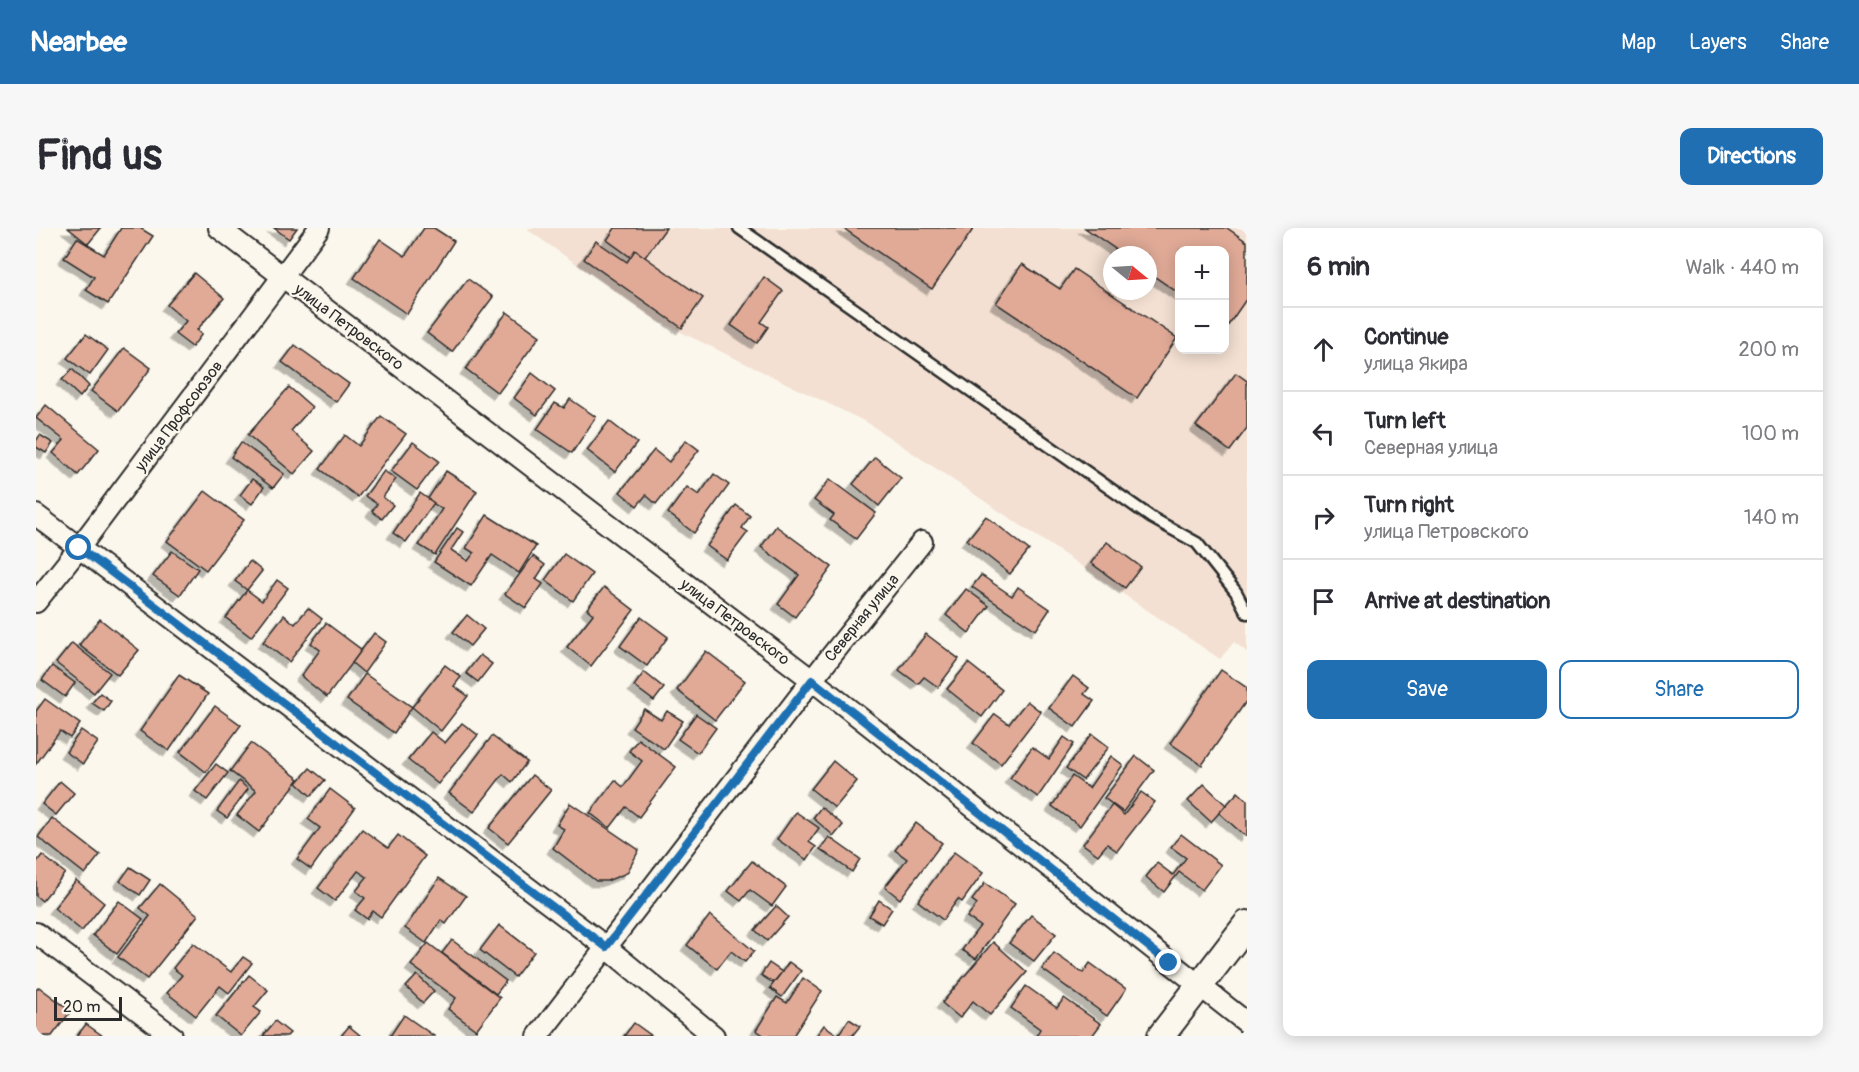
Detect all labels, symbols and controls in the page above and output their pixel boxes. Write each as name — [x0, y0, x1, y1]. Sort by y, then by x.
text: Nearbee — [30, 25, 127, 60]
text: Map — [1621, 29, 1656, 56]
text: Layers — [1689, 29, 1747, 56]
text: Share — [1780, 29, 1829, 56]
button: Directions — [1680, 128, 1823, 185]
text: Find us — [36, 130, 162, 182]
north arrow — [1103, 246, 1157, 300]
map controls — [1175, 246, 1229, 354]
button: + — [1175, 246, 1229, 300]
text: 6 min — [1307, 251, 1370, 283]
text: Walk · 440 m — [1685, 255, 1799, 280]
street label: улица Петровского — [290, 279, 408, 375]
button: − — [1175, 300, 1229, 354]
text: Continue — [1364, 323, 1448, 351]
icon: ahead — [1307, 333, 1340, 366]
text: 200 m — [1738, 337, 1799, 362]
text: улица Якира — [1364, 351, 1468, 376]
street label: улица Профсоюзов — [130, 357, 227, 476]
text: Turn left — [1364, 407, 1446, 435]
icon: left — [1307, 417, 1340, 450]
text: 100 m — [1742, 421, 1799, 446]
text: Северная улица — [1364, 435, 1498, 460]
text: Turn right — [1364, 491, 1454, 519]
icon: right — [1307, 501, 1340, 534]
text: 140 m — [1744, 505, 1799, 530]
text: улица Петровского — [1364, 519, 1529, 544]
route start — [65, 534, 91, 560]
street label: Северная улица — [820, 570, 904, 666]
street label: улица Петровского — [676, 574, 794, 670]
icon: arrive — [1307, 585, 1340, 618]
text: Arrive at destination — [1364, 587, 1550, 615]
button: Save — [1307, 660, 1547, 719]
button: Share — [1559, 660, 1799, 719]
route end — [1155, 949, 1181, 975]
scale bar — [54, 994, 122, 1022]
text: 20 m — [63, 997, 101, 1017]

